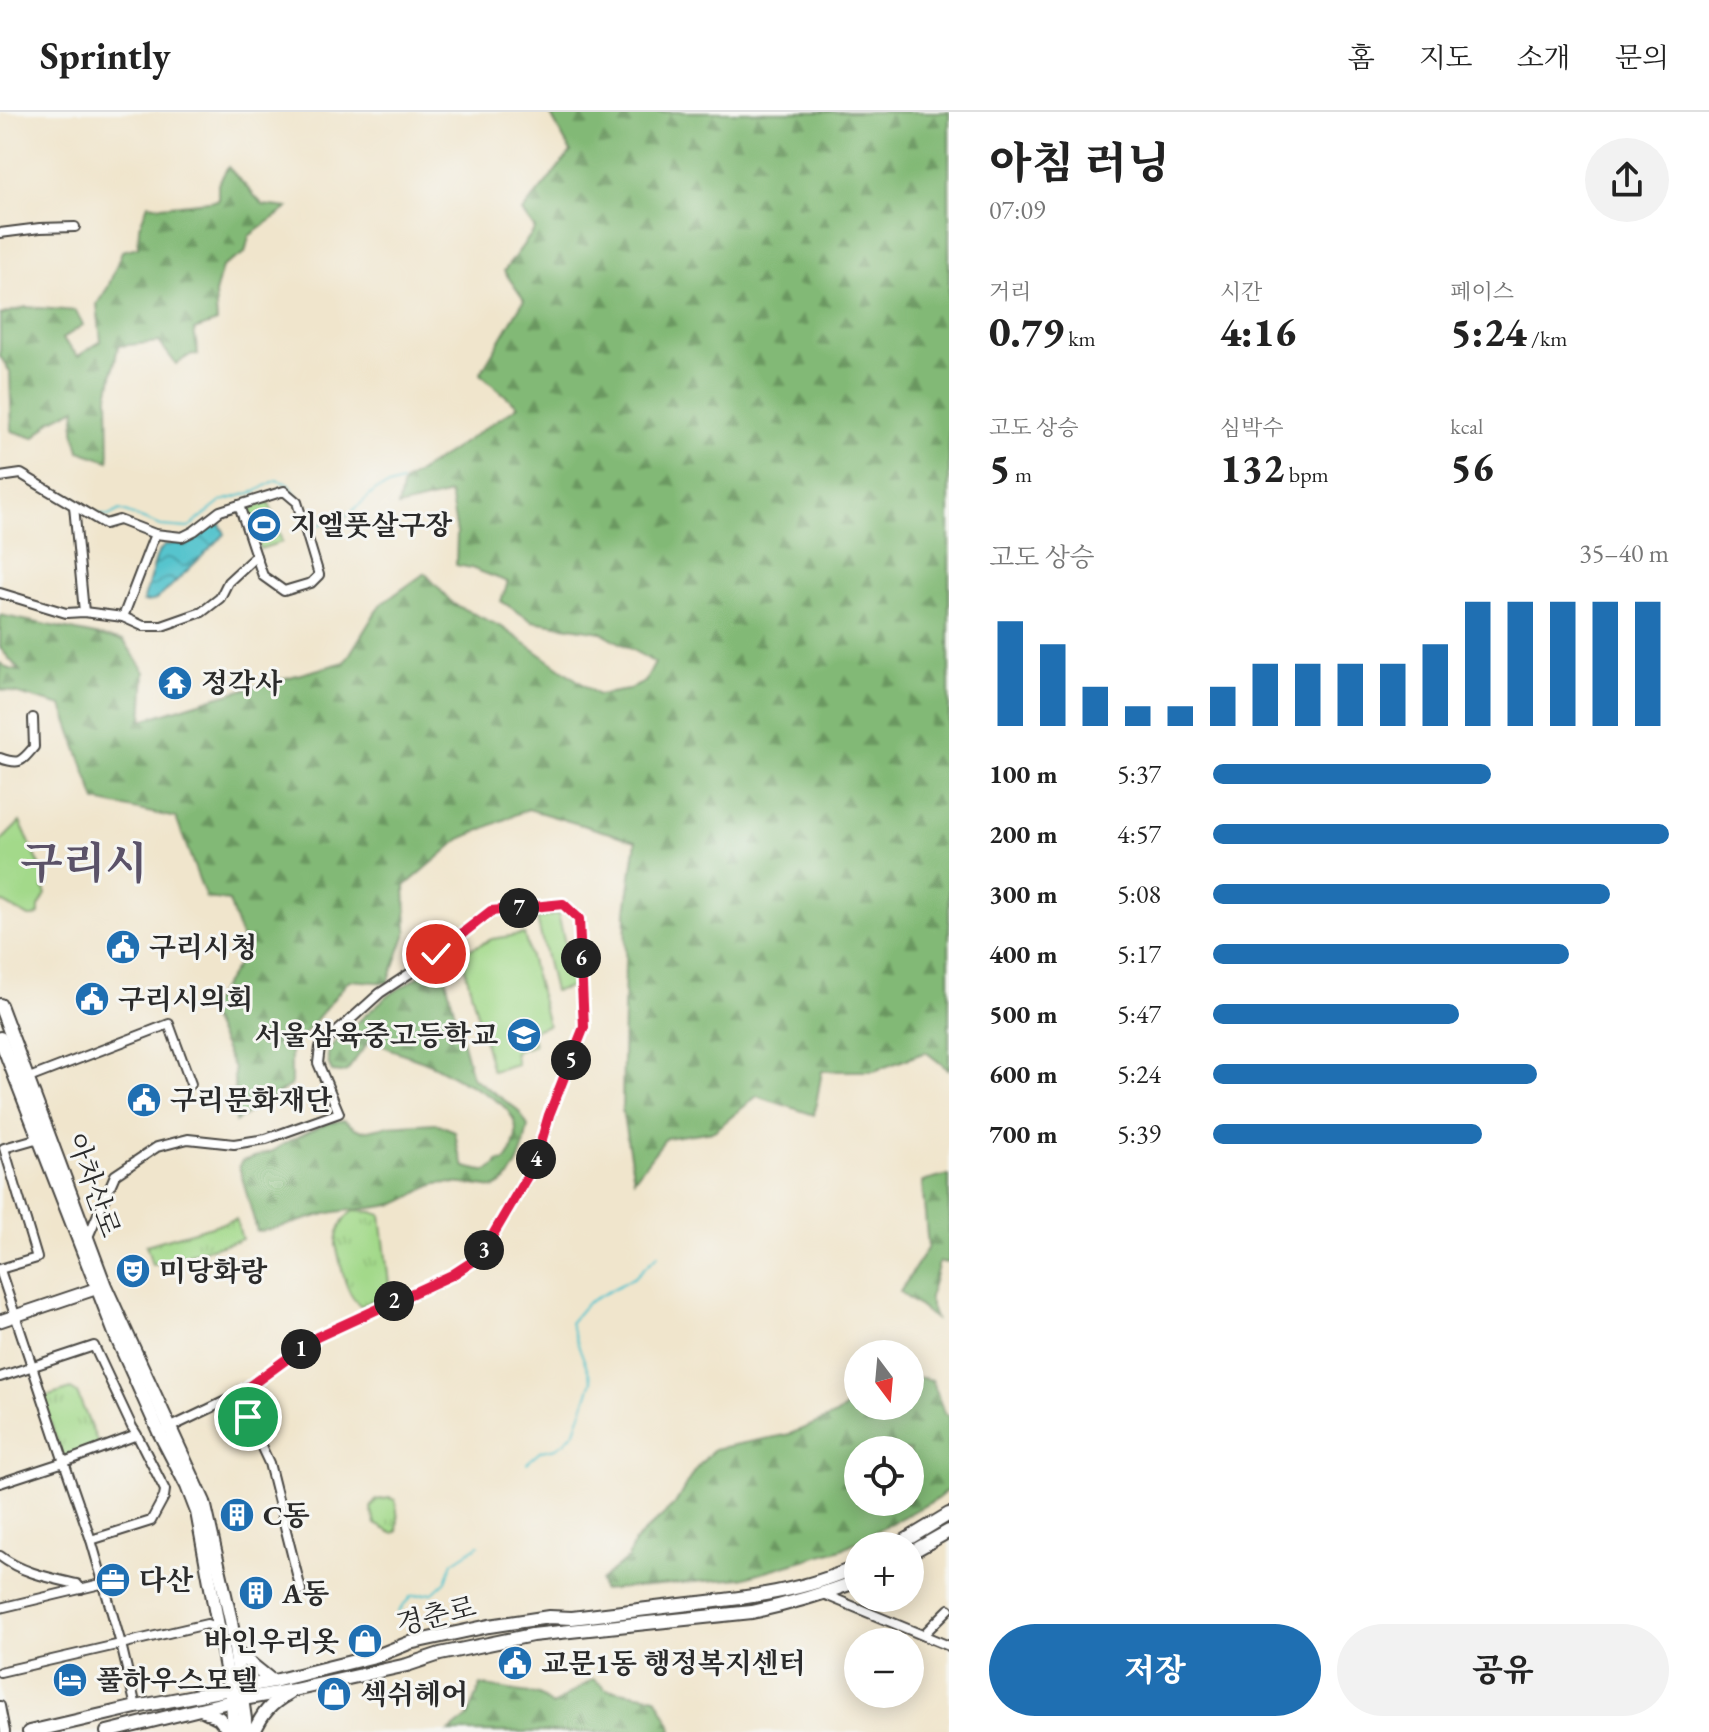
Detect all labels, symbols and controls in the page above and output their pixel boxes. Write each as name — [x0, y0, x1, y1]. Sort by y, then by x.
text: Sprintly — [40, 31, 170, 80]
text: 홈 — [1348, 39, 1375, 75]
text: 지도 — [1419, 39, 1473, 75]
text: 소개 — [1517, 39, 1571, 75]
text: 문의 — [1615, 39, 1669, 75]
text: 아침 러닝 — [989, 134, 1170, 191]
button: share — [1585, 138, 1669, 222]
text: 07:09 — [989, 193, 1045, 227]
text: 거리 — [989, 277, 1032, 306]
text: 시간 — [1220, 277, 1262, 306]
text: 페이스 — [1450, 277, 1514, 306]
text: 0.79 — [989, 306, 1064, 358]
text: 4:16 — [1220, 306, 1296, 358]
text: 5:24 — [1450, 306, 1527, 358]
text: km — [1064, 324, 1096, 353]
text: /km — [1527, 324, 1567, 353]
text: kcal — [1450, 412, 1483, 441]
text: 고도 상승 — [989, 413, 1078, 442]
text: 심박수 — [1220, 413, 1283, 442]
text: 56 — [1450, 441, 1494, 493]
text: 5 — [989, 442, 1011, 494]
text: 132 — [1220, 442, 1284, 494]
text: m — [1011, 460, 1032, 489]
text: bpm — [1284, 460, 1329, 489]
sports icon: 지엘풋살구장 — [245, 506, 283, 544]
place label: 지엘풋살구장 — [290, 507, 453, 543]
text: 35–40 m — [1579, 536, 1669, 570]
text: 고도 상승 — [989, 540, 1095, 574]
temple icon: 정각사 — [156, 664, 194, 702]
place label: 정각사 — [201, 665, 283, 701]
text: 100 m — [989, 757, 1057, 791]
text: 5:37 — [1117, 757, 1161, 791]
text: 200 m — [989, 817, 1057, 851]
text: 4:57 — [1117, 817, 1161, 851]
district label: 구리시 — [20, 834, 148, 891]
text: 300 m — [989, 877, 1057, 911]
text: 5:08 — [1117, 877, 1161, 911]
pin: 7 — [499, 888, 539, 928]
text: 7 — [513, 893, 525, 922]
pin — [402, 920, 470, 988]
public building icon: 구리시청 — [104, 928, 142, 966]
place label: 구리시청 — [149, 929, 257, 965]
icon: check — [414, 932, 458, 976]
text: 400 m — [989, 937, 1057, 971]
text: 5:17 — [1117, 937, 1161, 971]
pin: 6 — [561, 938, 601, 978]
text: 6 — [575, 943, 587, 972]
public building icon: 구리시의회 — [73, 980, 111, 1018]
place label: 구리시의회 — [118, 981, 253, 1017]
text: 500 m — [989, 997, 1057, 1031]
text: 5:47 — [1117, 997, 1161, 1031]
school or university icon: 서울삼육중고등학교 — [505, 1016, 543, 1054]
place label: 서울삼육중고등학교 — [255, 1017, 498, 1053]
pin: 5 — [551, 1040, 591, 1080]
text: 5 — [565, 1045, 577, 1074]
text: 600 m — [989, 1057, 1057, 1091]
text: 5:24 — [1117, 1057, 1161, 1091]
public building icon: 구리문화재단 — [125, 1081, 163, 1119]
place label: 구리문화재단 — [170, 1082, 333, 1118]
text: 700 m — [989, 1117, 1057, 1151]
text: 5:39 — [1117, 1117, 1161, 1151]
street label: 아차산로 — [59, 1128, 129, 1242]
pin: 4 — [516, 1139, 556, 1179]
text: 4 — [530, 1144, 542, 1173]
pin: 3 — [464, 1230, 504, 1270]
text: 3 — [478, 1235, 490, 1264]
theatre icon: 미당화랑 — [114, 1252, 152, 1290]
place label: 미당화랑 — [159, 1253, 268, 1289]
pin: 2 — [374, 1281, 414, 1321]
text: 2 — [388, 1286, 400, 1315]
pin: 1 — [281, 1329, 321, 1369]
text: 1 — [295, 1334, 307, 1363]
north arrow — [844, 1340, 924, 1420]
map controls — [844, 1340, 924, 1708]
pin — [214, 1383, 282, 1451]
icon: arrive — [226, 1395, 270, 1439]
button: locate — [844, 1436, 924, 1516]
building icon: C동 — [218, 1496, 256, 1534]
place label: C동 — [263, 1497, 310, 1533]
button: + — [844, 1532, 924, 1612]
office icon: 다산 — [94, 1561, 132, 1599]
place label: 다산 — [139, 1562, 194, 1598]
building icon: A동 — [237, 1574, 275, 1612]
place label: A동 — [281, 1575, 329, 1611]
street label: 경춘로 — [392, 1588, 480, 1642]
shop icon: 바인우리옷 — [346, 1622, 384, 1660]
place label: 바인우리옷 — [204, 1623, 339, 1659]
button: 저장 — [989, 1624, 1321, 1716]
button: 공유 — [1337, 1624, 1669, 1716]
button: − — [844, 1628, 924, 1708]
public building icon: 교문1동 행정복지센터 — [496, 1644, 534, 1682]
place label: 교문1동 행정복지센터 — [541, 1645, 806, 1681]
hotel icon: 풀하우스모텔 — [51, 1661, 89, 1699]
place label: 풀하우스모텔 — [96, 1662, 258, 1698]
shop icon: 섹쉬헤어 — [315, 1675, 353, 1713]
place label: 섹쉬헤어 — [360, 1676, 468, 1712]

